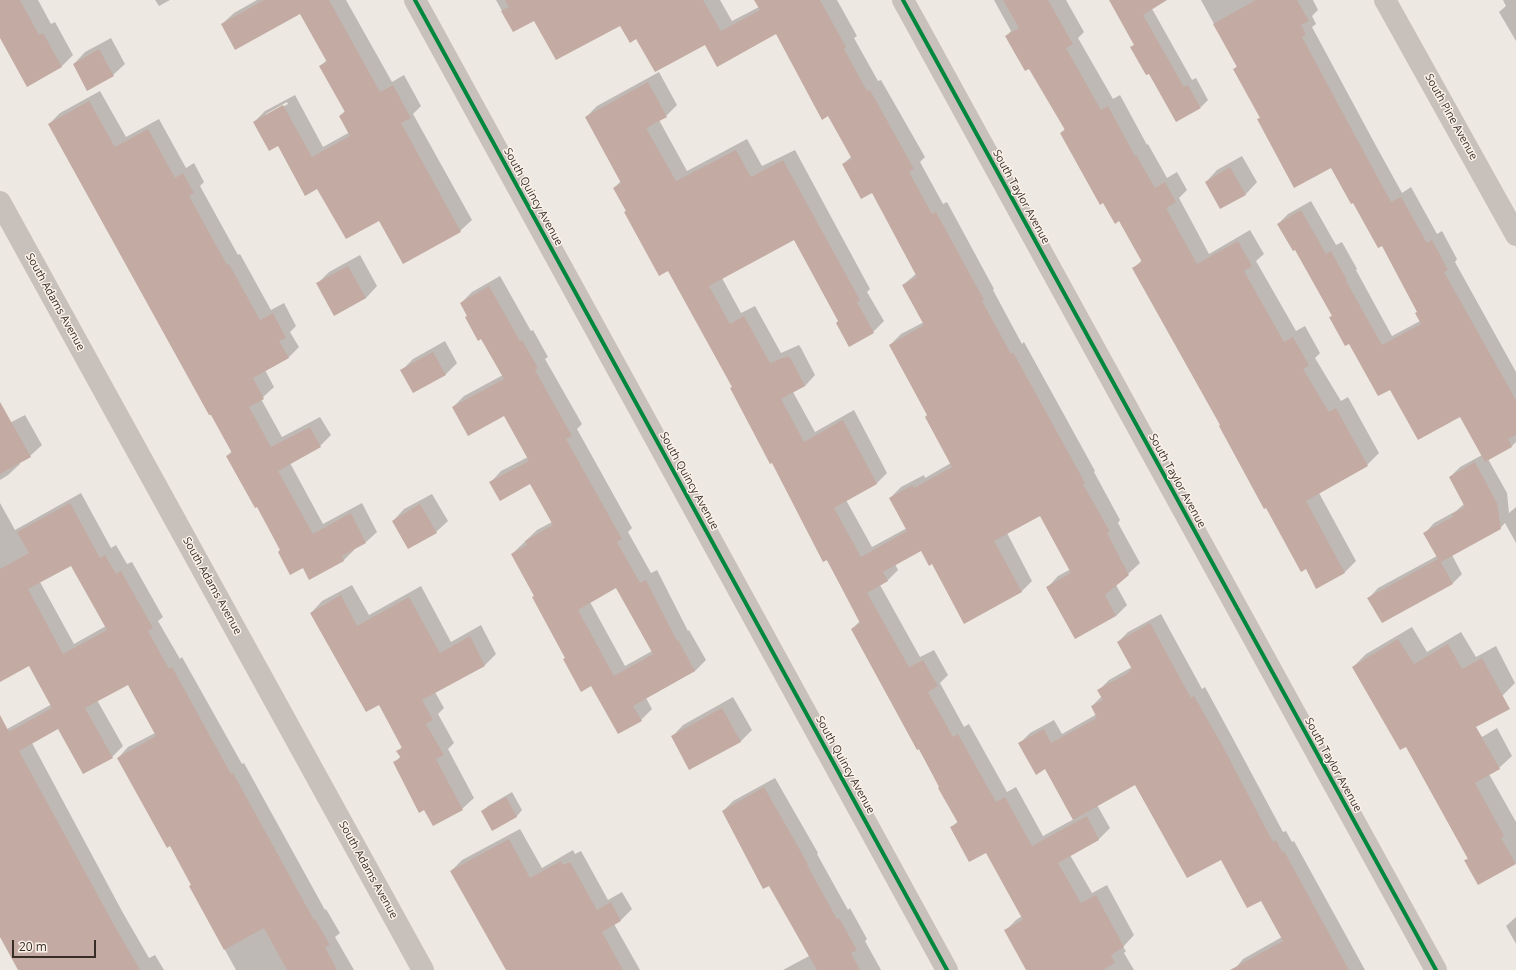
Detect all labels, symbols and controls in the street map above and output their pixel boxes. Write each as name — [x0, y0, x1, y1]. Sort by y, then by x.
street label: South Pine Avenue — [1422, 72, 1480, 162]
street label: South Quincy Avenue — [501, 146, 565, 248]
street label: South Taylor Avenue — [990, 148, 1052, 246]
street label: South Adams Avenue — [23, 251, 87, 353]
street label: South Quincy Avenue — [657, 430, 721, 532]
street label: South Taylor Avenue — [1146, 432, 1208, 530]
street label: South Adams Avenue — [180, 535, 244, 637]
street label: South Quincy Avenue — [813, 714, 877, 816]
street label: South Taylor Avenue — [1302, 716, 1364, 814]
street label: South Adams Avenue — [336, 819, 400, 921]
scale bar — [14, 932, 98, 958]
text: 20 m — [19, 938, 47, 955]

